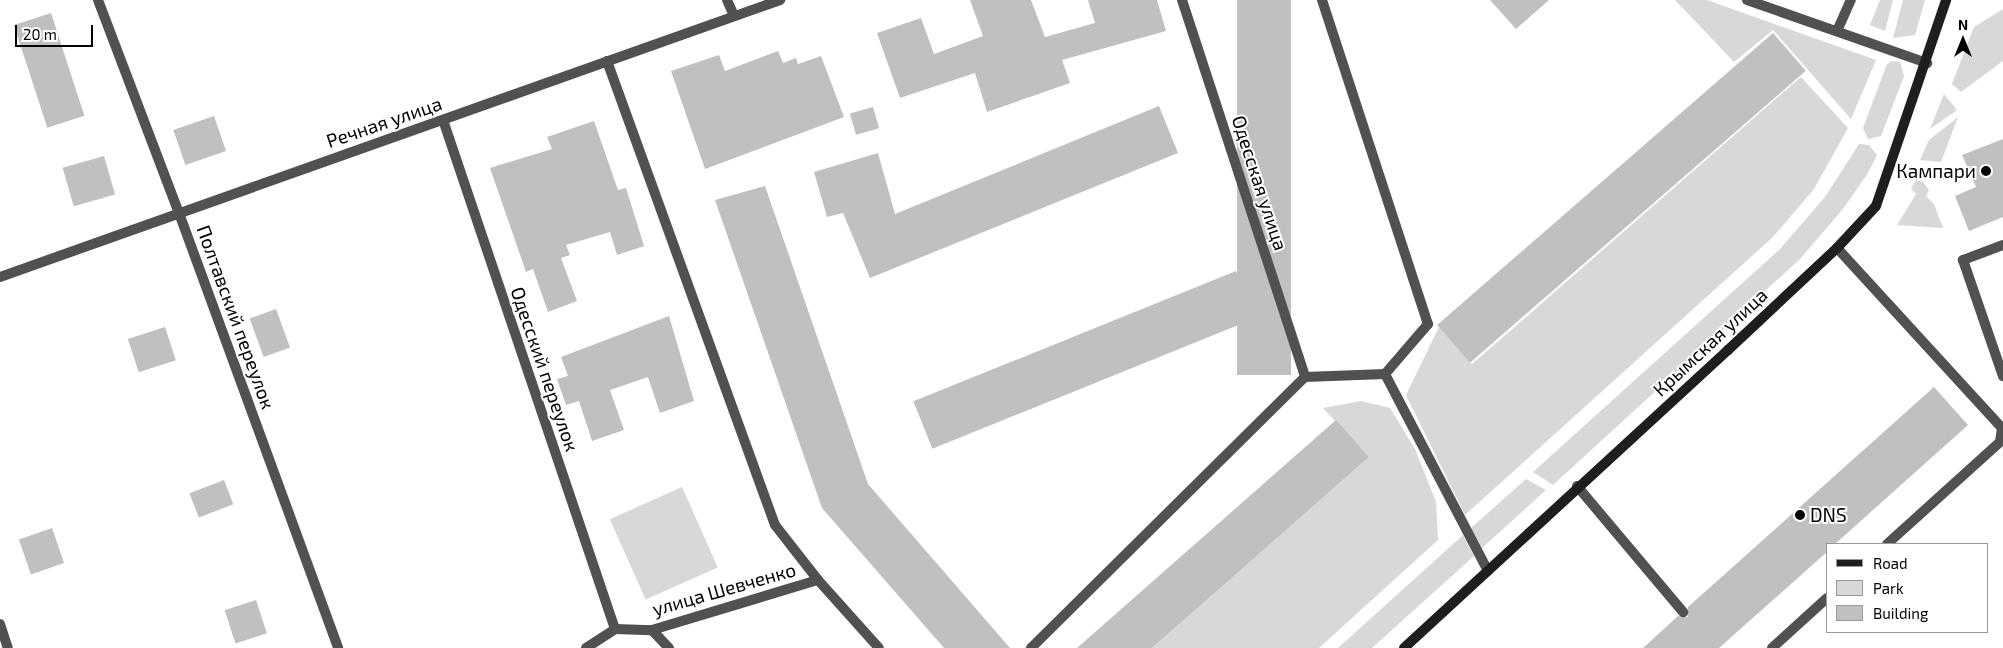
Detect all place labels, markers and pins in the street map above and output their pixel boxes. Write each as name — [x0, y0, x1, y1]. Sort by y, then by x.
place label: Кампари — [1896, 160, 1976, 182]
marker: Кампари — [1980, 165, 1992, 177]
place label: DNS — [1810, 504, 1847, 526]
marker: DNS — [1794, 509, 1806, 521]

